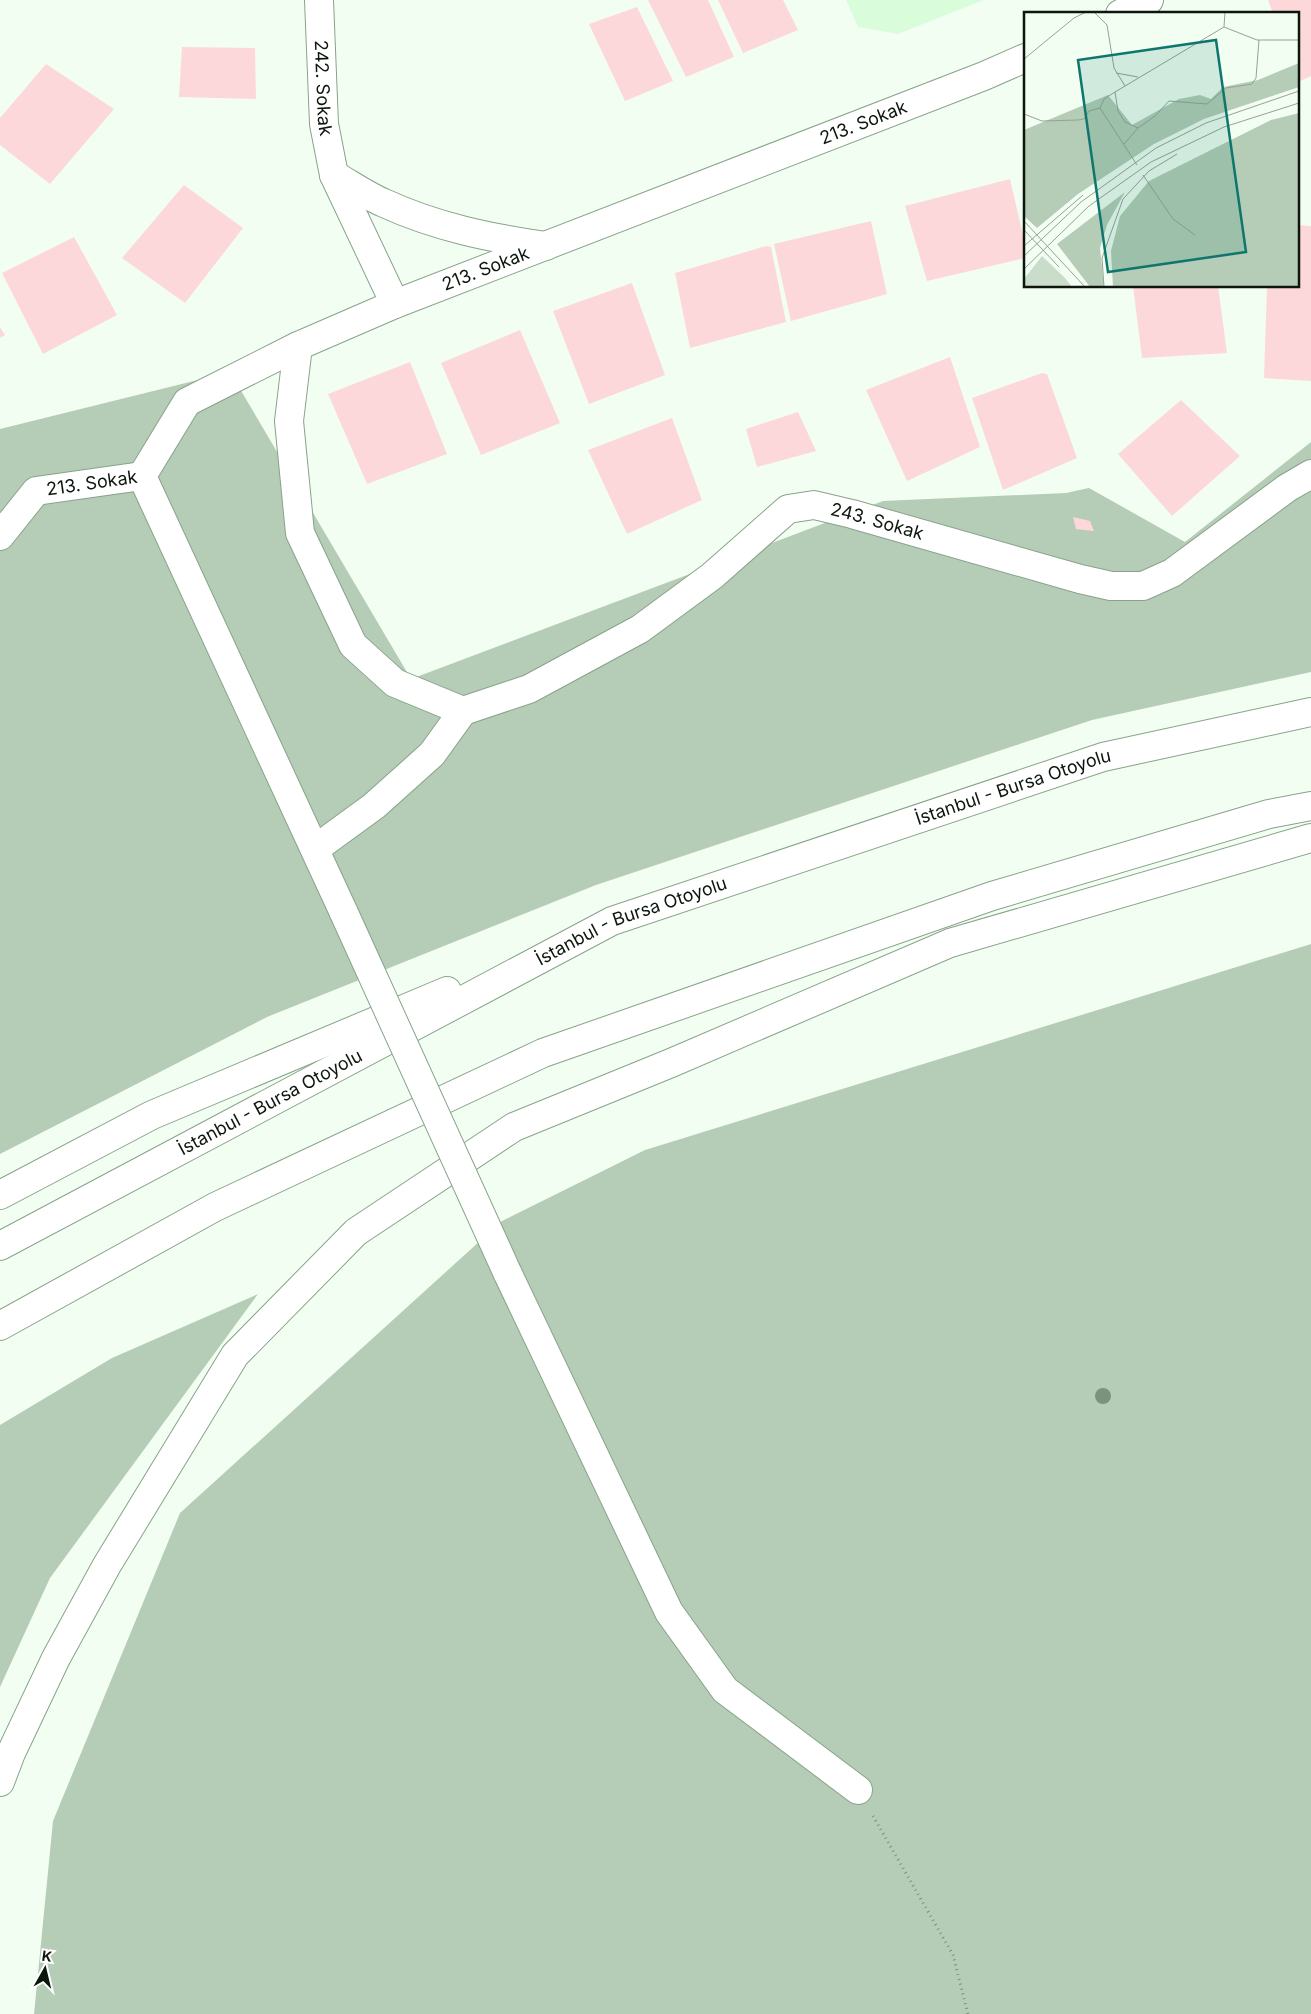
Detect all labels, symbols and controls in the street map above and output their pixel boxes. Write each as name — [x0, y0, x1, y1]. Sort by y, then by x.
inset map — [1024, 12, 1298, 288]
street label: 242. Sokak — [311, 40, 337, 138]
street label: 213. Sokak — [817, 96, 910, 149]
street label: 213. Sokak — [439, 242, 532, 295]
street label: 213. Sokak — [45, 466, 139, 499]
street label: 243. Sokak — [829, 498, 926, 544]
street label: İstanbul - Bursa Otoyolu — [912, 745, 1113, 829]
street label: İstanbul - Bursa Otoyolu — [532, 872, 730, 969]
street label: İstanbul - Bursa Otoyolu — [174, 1045, 365, 1159]
north arrow — [20, 1944, 70, 1994]
text: K — [41, 1947, 53, 1965]

